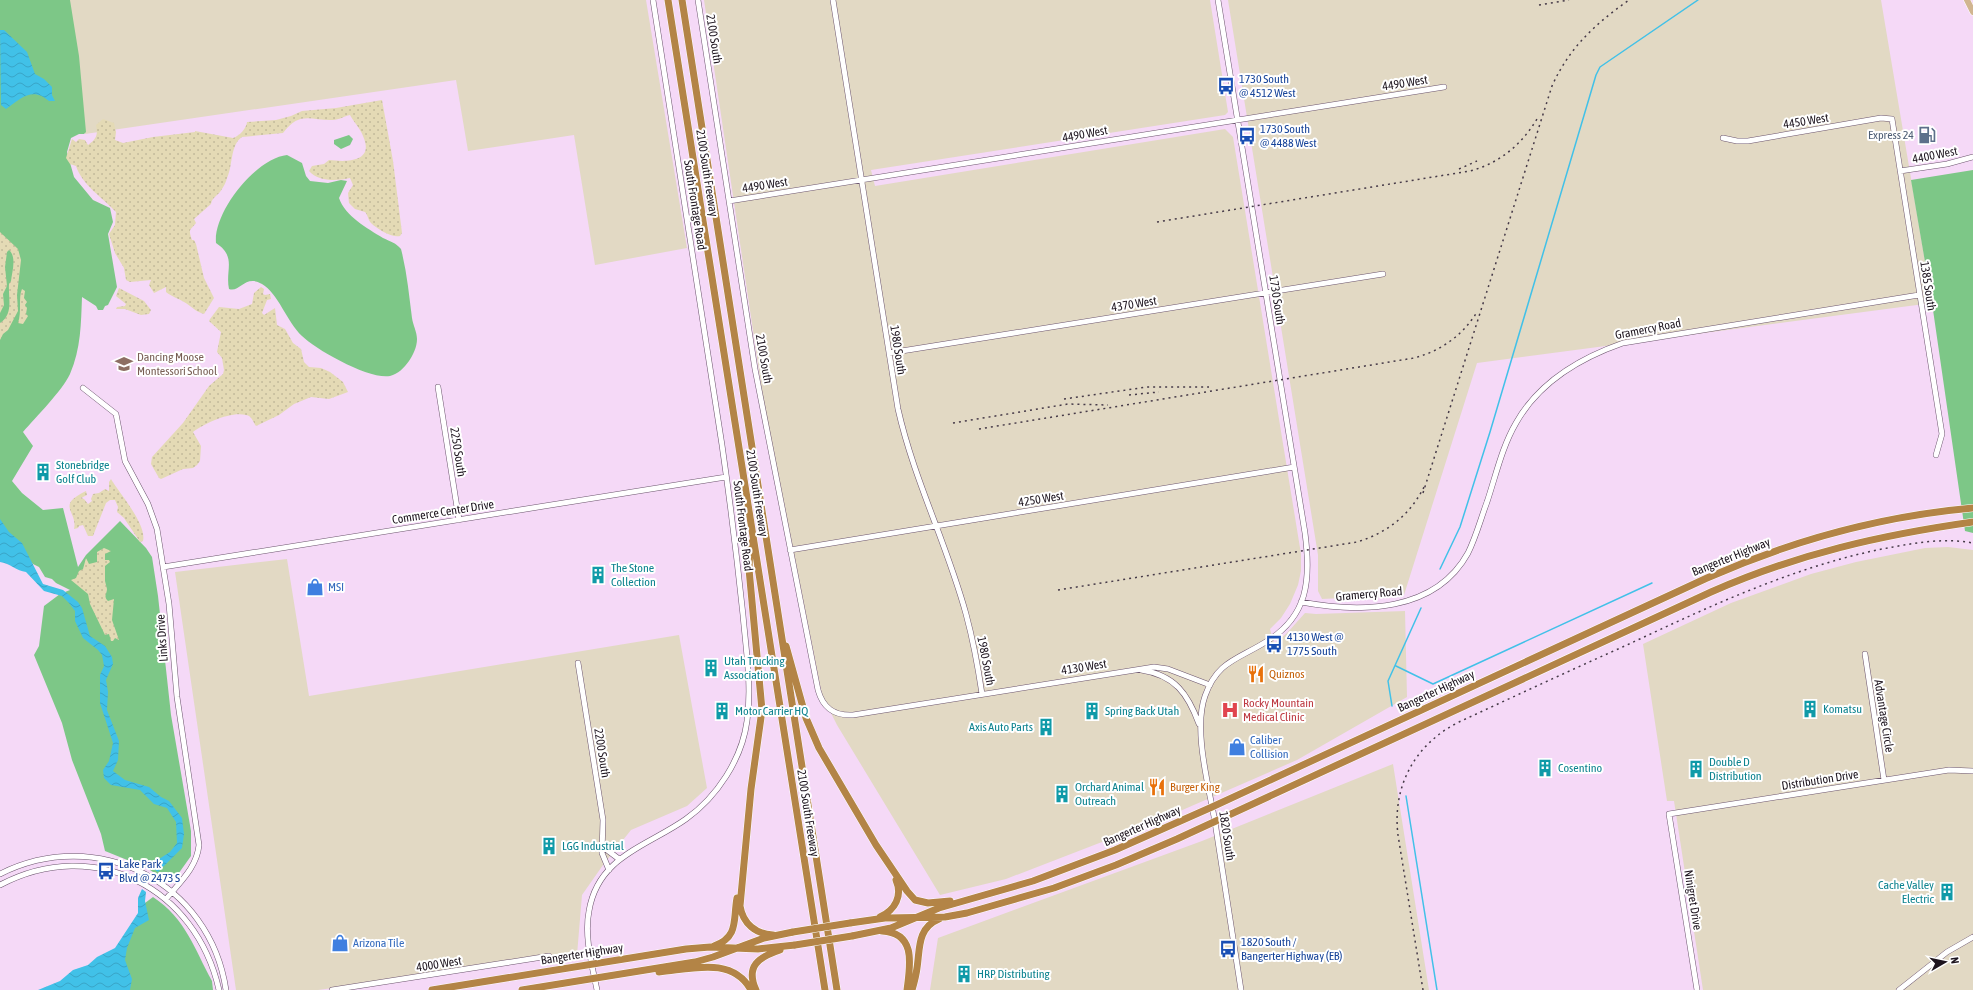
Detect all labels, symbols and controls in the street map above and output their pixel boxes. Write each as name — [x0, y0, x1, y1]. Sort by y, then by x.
street label: 2100 South — [703, 13, 725, 65]
place label: 1730 South @ 4512 West — [1239, 72, 1296, 100]
street label: 4490 West — [1381, 72, 1429, 93]
bus stop icon: 1730 South @ 4512 West — [1216, 76, 1236, 96]
street label: 4450 West — [1782, 110, 1830, 131]
place label: 1730 South @ 4488 West — [1260, 122, 1317, 150]
street label: 4490 West — [1061, 123, 1109, 145]
fuel station icon: Express 24 — [1917, 125, 1937, 145]
bus stop icon: 1730 South @ 4488 West — [1237, 126, 1257, 146]
street label: 2100 South Freeway — [693, 128, 721, 218]
place label: Express 24 — [1868, 128, 1914, 142]
street label: 4400 West — [1911, 144, 1959, 166]
street label: South Frontage Road — [681, 159, 709, 251]
street label: 4490 West — [741, 174, 789, 195]
street label: 1385 South — [1917, 260, 1939, 312]
street label: 1730 South — [1266, 274, 1288, 326]
street label: 4370 West — [1110, 293, 1158, 314]
street label: Gramercy Road — [1614, 316, 1682, 342]
street label: 1980 South — [887, 324, 909, 376]
street label: 2100 South — [753, 333, 775, 385]
place label: Dancing Moose Montessori School — [137, 350, 218, 378]
school or university icon: Dancing Moose Montessori School — [114, 354, 134, 374]
street label: 2250 South — [447, 426, 469, 478]
street label: 2100 South Freeway — [743, 448, 771, 538]
place label: Stonebridge Golf Club — [56, 458, 109, 486]
building icon: Stonebridge Golf Club — [33, 462, 53, 482]
street label: South Frontage Road — [731, 480, 755, 572]
street label: 4250 West — [1017, 488, 1065, 509]
street label: Commerce Center Drive — [391, 497, 495, 527]
street label: Bangerter Highway — [1690, 535, 1772, 579]
place label: The Stone Collection — [611, 561, 656, 589]
building icon: The Stone Collection — [588, 565, 608, 585]
shop icon: MSI — [305, 577, 325, 597]
place label: MSI — [328, 580, 344, 594]
street label: Gramercy Road — [1335, 584, 1403, 604]
street label: Links Drive — [153, 614, 171, 662]
place label: 4130 West @ 1775 South — [1287, 630, 1344, 658]
bus stop icon: 4130 West @ 1775 South — [1264, 634, 1284, 654]
street label: 1980 South — [974, 635, 998, 687]
place label: Utah Trucking Association — [724, 654, 785, 682]
street label: 4130 West — [1060, 656, 1108, 677]
building icon: Utah Trucking Association — [701, 658, 721, 678]
restaurant icon: Quiznos — [1246, 664, 1266, 684]
place label: Quiznos — [1269, 667, 1305, 681]
street label: Bangerter Highway — [1395, 667, 1477, 715]
street label: Advantage Circle — [1871, 679, 1897, 753]
place label: Rocky Mountain Medical Clinic — [1243, 696, 1314, 724]
building icon: Komatsu — [1800, 699, 1820, 719]
hospital icon: Rocky Mountain Medical Clinic — [1220, 700, 1240, 720]
building icon: Motor Carrier HQ — [712, 701, 732, 721]
building icon: Spring Back Utah — [1082, 701, 1102, 721]
place label: Komatsu — [1823, 702, 1862, 716]
place label: Motor Carrier HQ — [735, 704, 809, 718]
place label: Spring Back Utah — [1105, 704, 1179, 718]
building icon: Axis Auto Parts — [1036, 717, 1056, 737]
place label: Axis Auto Parts — [969, 720, 1033, 734]
street label: 2200 South — [591, 727, 613, 779]
place label: Caliber Collision — [1250, 733, 1289, 761]
shop icon: Caliber Collision — [1227, 737, 1247, 757]
place label: Double D Distribution — [1709, 755, 1762, 783]
building icon: Cosentino — [1535, 758, 1555, 778]
building icon: Double D Distribution — [1686, 759, 1706, 779]
place label: Cosentino — [1558, 761, 1603, 775]
street label: Distribution Drive — [1781, 767, 1859, 793]
street label: 2100 South Freeway — [794, 768, 822, 858]
restaurant icon: Burger King — [1147, 777, 1167, 797]
place label: Orchard Animal Outreach — [1075, 780, 1145, 808]
place label: Burger King — [1170, 780, 1221, 794]
building icon: Orchard Animal Outreach — [1052, 784, 1072, 804]
street label: Bangerter Highway — [1101, 803, 1183, 849]
street label: 1820 South — [1216, 810, 1238, 862]
building icon: LGG Industrial — [539, 836, 559, 856]
place label: LGG Industrial — [562, 839, 625, 853]
place label: Lake Park Blvd @ 2473 S — [119, 857, 180, 885]
bus stop icon: Lake Park Blvd @ 2473 S — [96, 861, 116, 881]
street label: Ninigret Drive — [1681, 869, 1705, 931]
place label: Cache Valley Electric — [1878, 878, 1935, 906]
building icon: Cache Valley Electric — [1937, 882, 1957, 902]
shop icon: Arizona Tile — [330, 933, 350, 953]
place label: 1820 South / Bangerter Highway (EB) — [1241, 935, 1342, 963]
place label: Arizona Tile — [353, 936, 404, 950]
bus stop icon: 1820 South / Bangerter Highway (EB) — [1218, 939, 1238, 959]
street label: Bangerter Highway — [540, 941, 624, 967]
north arrow — [1925, 942, 1965, 982]
street label: 4000 West — [415, 953, 463, 974]
text: N — [1948, 956, 1961, 965]
building icon: HRP Distributing — [954, 964, 974, 984]
place label: HRP Distributing — [977, 967, 1050, 981]

